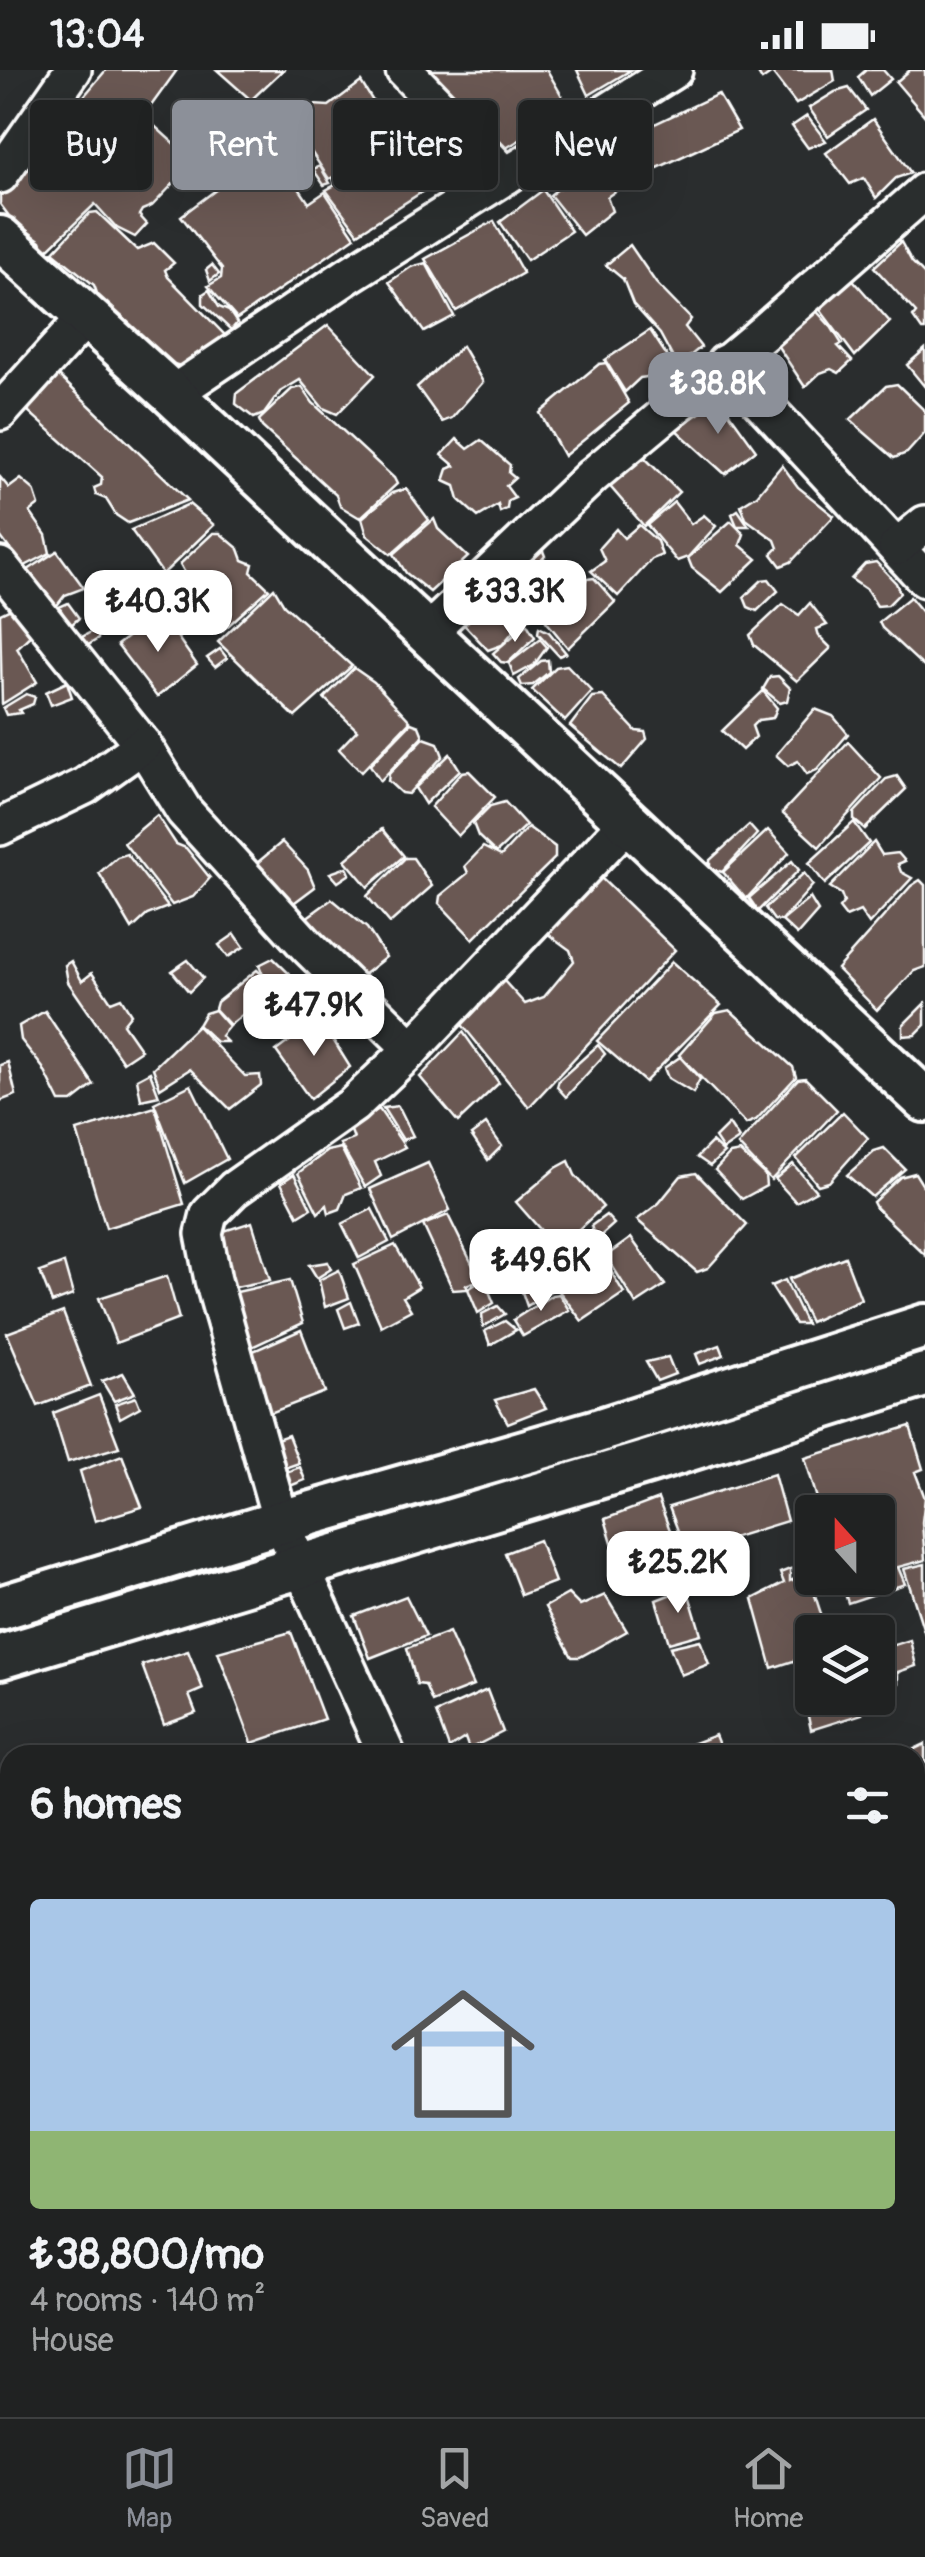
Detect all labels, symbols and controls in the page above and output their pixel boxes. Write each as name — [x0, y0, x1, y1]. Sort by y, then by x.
text: 13:04 — [50, 11, 144, 59]
chip: Buy — [30, 100, 152, 190]
chip: Rent — [172, 100, 313, 190]
chip: Filters — [333, 100, 498, 190]
chip: New — [518, 100, 652, 190]
pin: ₺38.8K — [637, 352, 799, 437]
text: ₺38.8K — [670, 364, 766, 404]
pin: ₺33.3K — [434, 560, 596, 645]
pin: ₺40.3K — [77, 570, 239, 655]
text: ₺33.3K — [465, 572, 565, 612]
text: ₺40.3K — [106, 582, 210, 622]
pin: ₺47.9K — [233, 974, 395, 1059]
text: ₺47.9K — [265, 986, 363, 1026]
pin: ₺49.6K — [460, 1229, 622, 1314]
text: ₺49.6K — [491, 1241, 591, 1281]
north arrow — [795, 1495, 895, 1595]
map controls — [795, 1495, 895, 1715]
pin: ₺25.2K — [597, 1531, 759, 1616]
text: ₺25.2K — [629, 1543, 727, 1583]
button: layers — [795, 1615, 895, 1715]
icon: filters — [840, 1778, 895, 1833]
text: 6 homes — [30, 1779, 181, 1831]
icon: home — [373, 1964, 553, 2144]
text: ₺38,800/mo — [30, 2229, 264, 2281]
text: 4 rooms · 140 m² — [30, 2281, 265, 2321]
text: House — [30, 2321, 114, 2361]
tab: Map — [122, 2441, 177, 2536]
tab: Saved — [420, 2441, 489, 2536]
tab: Home — [733, 2441, 803, 2536]

